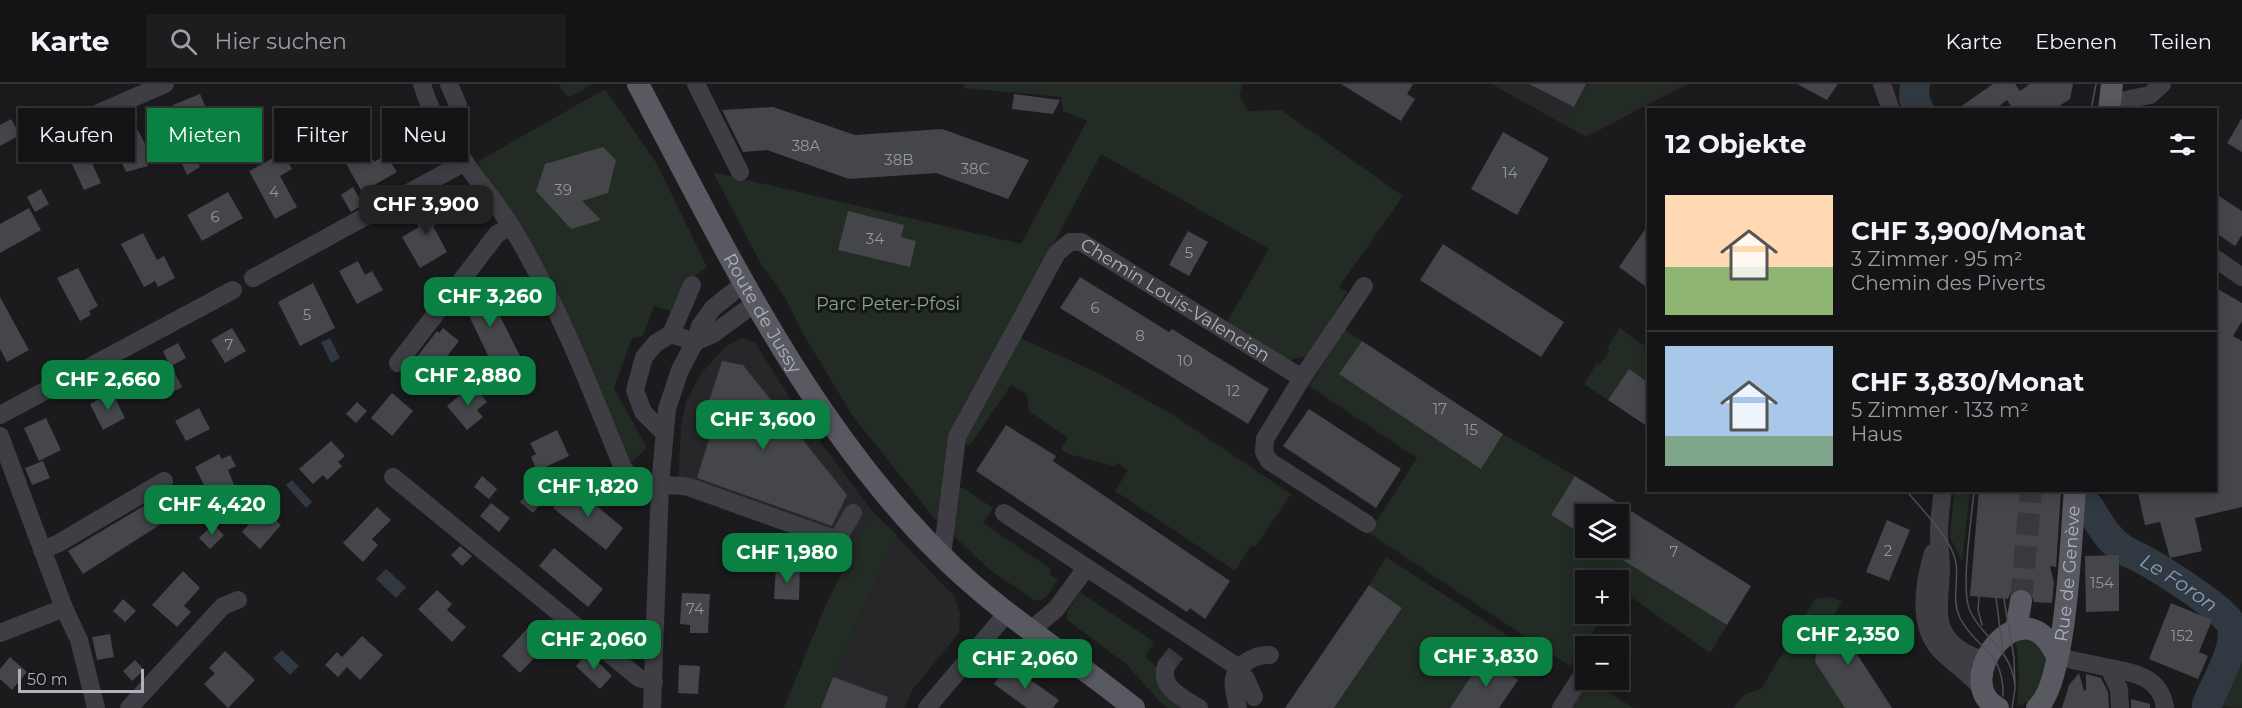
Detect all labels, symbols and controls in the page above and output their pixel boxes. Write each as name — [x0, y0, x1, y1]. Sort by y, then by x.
search box — [146, 14, 566, 68]
text: Karte — [30, 24, 110, 58]
icon: search — [167, 25, 200, 58]
text: Hier suchen — [215, 28, 347, 55]
text: Karte — [1946, 29, 2002, 54]
text: Ebenen — [2035, 29, 2117, 54]
text: Teilen — [2150, 29, 2212, 54]
chip: Kaufen — [18, 108, 135, 162]
chip: Mieten — [147, 108, 262, 162]
chip: Filter — [274, 108, 370, 162]
chip: Neu — [382, 108, 468, 162]
text: 12 Objekte — [1665, 128, 1806, 160]
icon: filters — [2166, 128, 2199, 161]
house number: 38A — [792, 136, 821, 155]
house number: 38B — [884, 150, 914, 169]
house number: 38C — [961, 159, 990, 178]
house number: 14 — [1502, 163, 1518, 182]
house number: 39 — [554, 180, 572, 199]
house number: 4 — [269, 182, 279, 201]
pin: CHF 3,900 — [357, 185, 495, 236]
text: CHF 3,900 — [373, 192, 479, 216]
house number: 6 — [210, 207, 220, 226]
text: CHF 3,900/Monat — [1851, 215, 2086, 247]
icon: home — [1713, 219, 1785, 291]
house number: 34 — [866, 229, 884, 248]
street label: Chemin Louis-Valencien — [1076, 233, 1274, 367]
house number: 5 — [1185, 243, 1193, 262]
text: 3 Zimmer · 95 m² — [1851, 247, 2023, 271]
street label: Route de Jussy — [719, 250, 806, 378]
text: Chemin des Piverts — [1851, 271, 2045, 295]
pin: CHF 3,260 — [421, 277, 559, 328]
text: CHF 3,260 — [438, 284, 542, 308]
park label: Parc Peter-Pfosi — [816, 293, 960, 315]
house number: 6 — [1090, 298, 1100, 317]
house number: 5 — [303, 305, 311, 324]
house number: 8 — [1135, 326, 1145, 345]
house number: 7 — [225, 335, 234, 354]
house number: 10 — [1177, 351, 1193, 370]
pin: CHF 2,880 — [399, 356, 537, 407]
pin: CHF 2,660 — [39, 360, 177, 411]
text: CHF 2,880 — [415, 363, 521, 387]
text: CHF 3,830/Monat — [1851, 366, 2084, 398]
text: CHF 2,660 — [55, 367, 161, 391]
icon: home — [1713, 370, 1785, 442]
house number: 12 — [1226, 381, 1240, 400]
text: 5 Zimmer · 133 m² — [1851, 398, 2029, 422]
house number: 17 — [1433, 399, 1447, 418]
pin: CHF 3,600 — [694, 400, 832, 451]
text: CHF 3,600 — [710, 407, 816, 431]
house number: 15 — [1464, 420, 1478, 439]
text: Haus — [1851, 422, 1902, 446]
pin: CHF 1,820 — [519, 467, 657, 518]
text: CHF 1,820 — [538, 474, 638, 498]
pin: CHF 4,420 — [143, 485, 281, 536]
text: CHF 4,420 — [158, 492, 266, 516]
map controls — [1575, 504, 1629, 690]
button: layers — [1575, 504, 1629, 558]
street label: Rue de Genève — [2050, 505, 2085, 643]
pin: CHF 1,980 — [718, 533, 856, 584]
text: CHF 1,980 — [736, 540, 838, 564]
house number: 2 — [1884, 541, 1892, 560]
house number: 7 — [1670, 542, 1679, 561]
water label: Le Foron — [2136, 549, 2223, 617]
button: + — [1575, 570, 1629, 624]
house number: 154 — [2090, 573, 2114, 592]
house number: 74 — [686, 599, 704, 618]
pin: CHF 2,350 — [1779, 615, 1917, 666]
pin: CHF 2,060 — [525, 620, 663, 671]
text: CHF 2,350 — [1796, 622, 1900, 646]
house number: 152 — [2171, 626, 2193, 645]
text: CHF 2,060 — [541, 627, 647, 651]
button: − — [1575, 636, 1629, 690]
pin: CHF 3,830 — [1417, 637, 1555, 688]
pin: CHF 2,060 — [956, 639, 1094, 690]
text: CHF 3,830 — [1434, 644, 1538, 668]
text: CHF 2,060 — [972, 646, 1078, 670]
scale bar — [18, 666, 144, 694]
text: 50 m — [27, 670, 68, 689]

